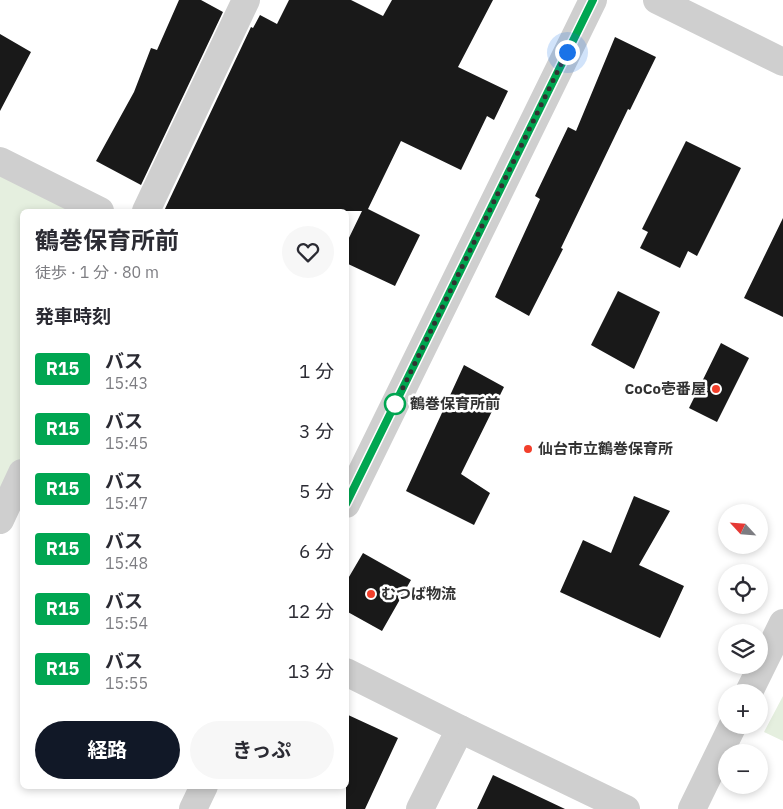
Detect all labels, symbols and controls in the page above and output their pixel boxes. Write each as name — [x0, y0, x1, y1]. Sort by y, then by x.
your location — [555, 40, 580, 65]
text: 鶴巻保育所前 — [35, 224, 179, 256]
button: heart — [282, 226, 334, 278]
text: 徒歩 · 1 分 · 80 m — [35, 262, 159, 282]
text: 発車時刻 — [35, 304, 111, 328]
text: バス — [105, 349, 143, 373]
text: R15 — [46, 357, 79, 380]
text: 1 分 — [299, 359, 334, 383]
text: 15:43 — [105, 373, 148, 393]
place label: CoCo壱番屋 — [625, 379, 706, 398]
marker: CoCo壱番屋 — [710, 383, 722, 395]
marker: 鶴巻保育所前 — [384, 393, 406, 415]
place label: 鶴巻保育所前 — [410, 394, 500, 413]
text: バス — [105, 409, 143, 433]
text: R15 — [46, 417, 79, 440]
text: 3 分 — [299, 419, 334, 443]
text: 15:45 — [105, 433, 148, 453]
place label: 仙台市立鶴巻保育所 — [538, 439, 673, 458]
marker: 仙台市立鶴巻保育所 — [522, 443, 534, 455]
text: バス — [105, 469, 143, 493]
text: R15 — [46, 477, 79, 500]
text: 5 分 — [299, 479, 334, 503]
text: 15:47 — [105, 493, 148, 513]
north arrow — [718, 504, 768, 554]
map controls — [718, 504, 768, 794]
text: バス — [105, 529, 143, 553]
text: R15 — [46, 537, 79, 560]
text: 6 分 — [299, 539, 334, 563]
text: 15:48 — [105, 553, 148, 573]
button: locate — [718, 564, 768, 614]
place label: むつば物流 — [381, 584, 456, 603]
marker: むつば物流 — [365, 588, 377, 600]
text: バス — [105, 589, 143, 613]
text: R15 — [46, 597, 79, 620]
text: 12 分 — [288, 599, 334, 623]
text: 15:54 — [105, 613, 148, 633]
button: layers — [718, 624, 768, 674]
text: バス — [105, 649, 143, 673]
text: R15 — [46, 657, 79, 680]
text: 13 分 — [288, 659, 334, 683]
text: 15:55 — [105, 673, 148, 693]
button: + — [718, 684, 768, 734]
button: 経路 — [35, 721, 180, 779]
button: きっぷ — [190, 721, 334, 779]
button: − — [718, 744, 768, 794]

